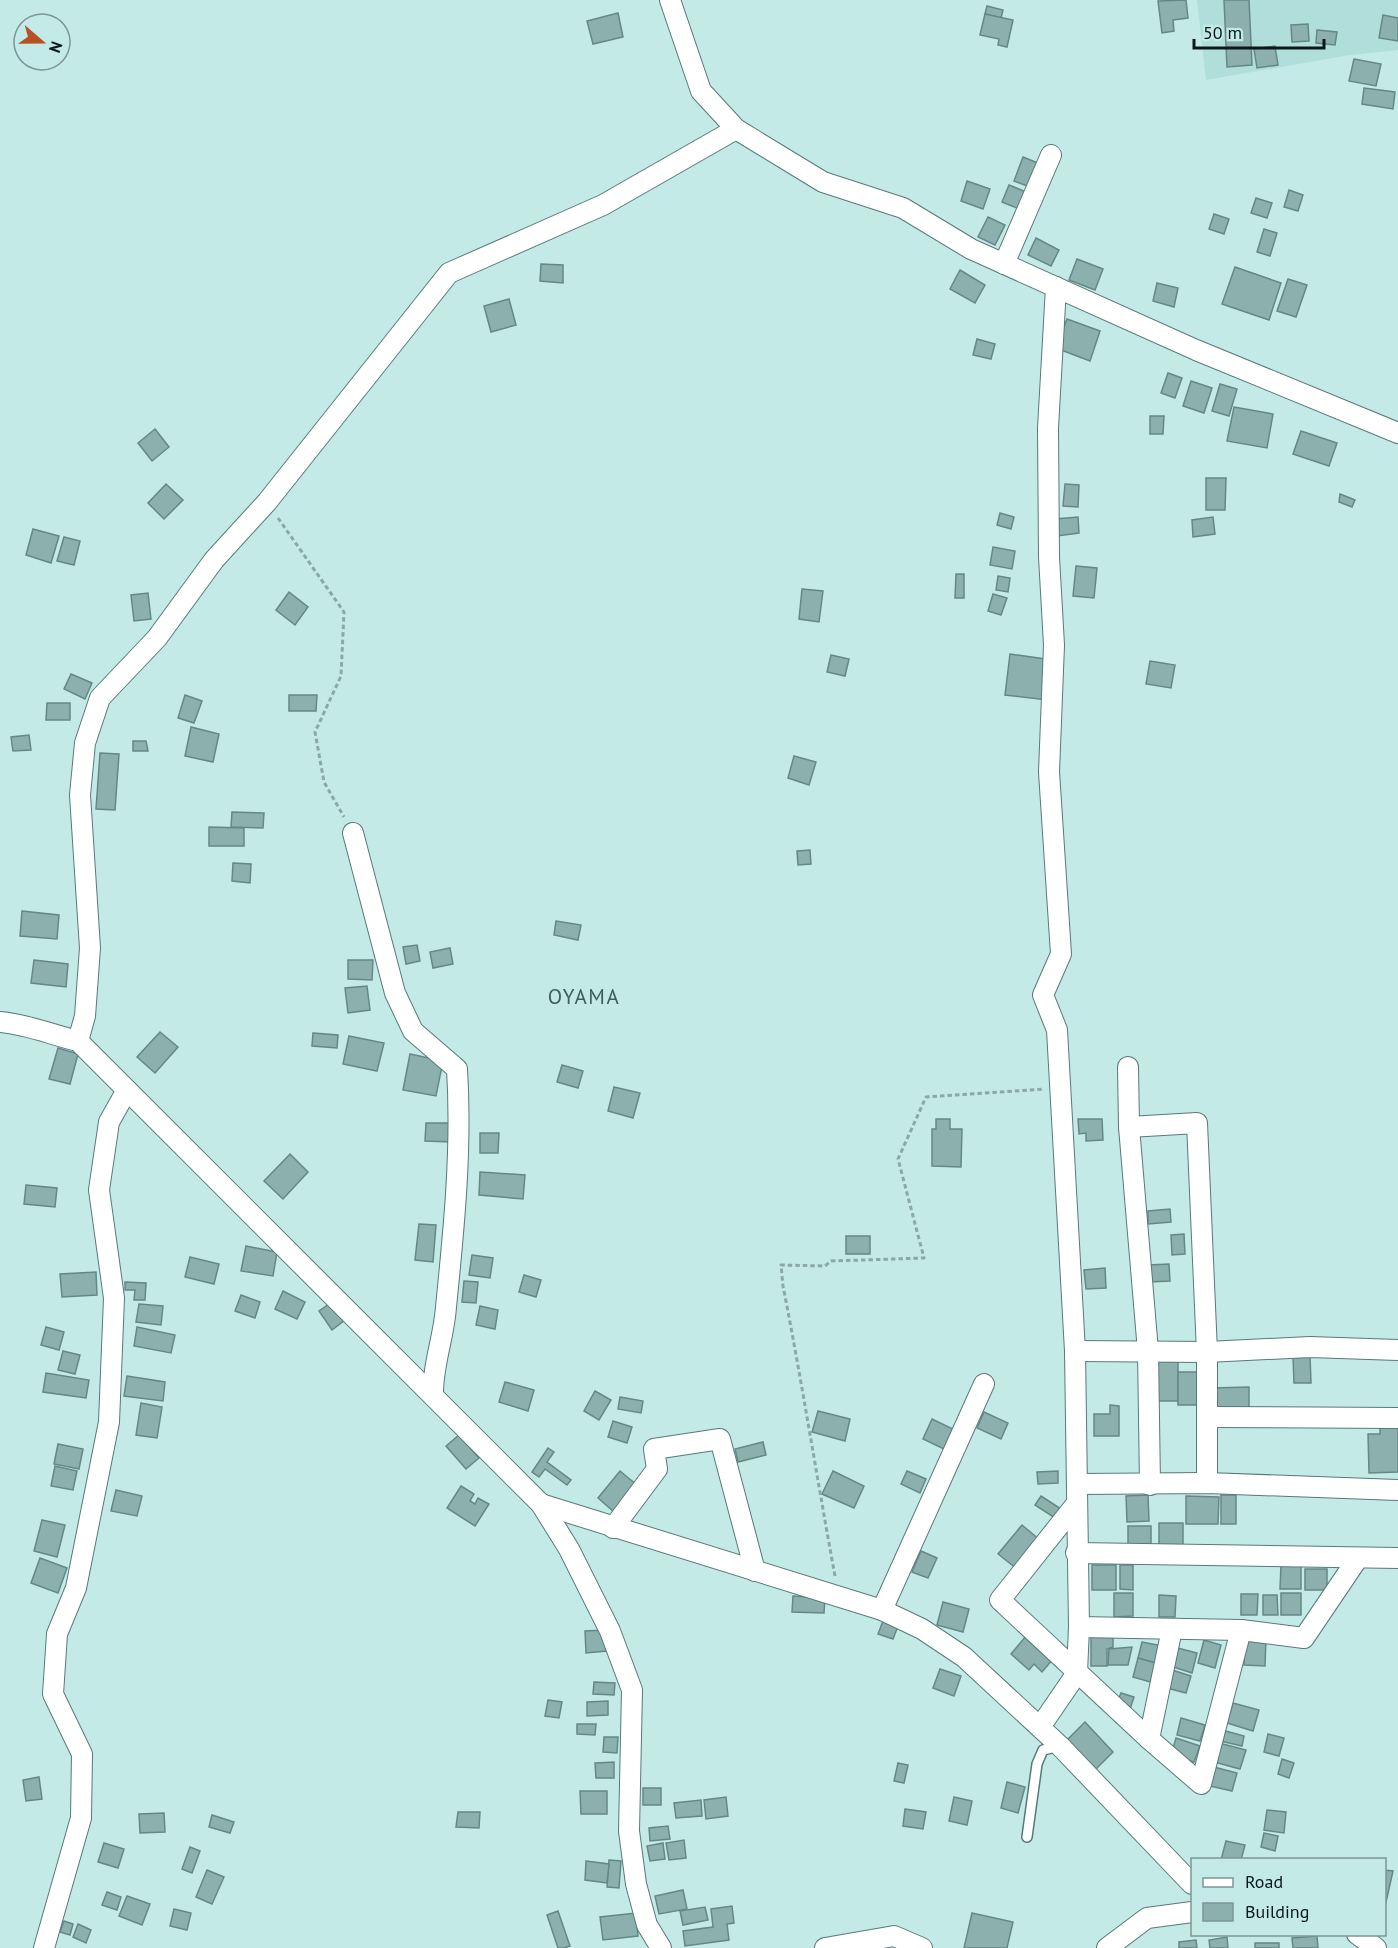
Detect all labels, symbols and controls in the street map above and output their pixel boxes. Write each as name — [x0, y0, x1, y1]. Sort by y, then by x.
north arrow — [12, 12, 72, 72]
scale bar — [1194, 12, 1324, 50]
text: 50 m — [1203, 21, 1242, 44]
text: N — [45, 39, 67, 55]
district label: OYAMA — [548, 983, 620, 1010]
legend — [1191, 1858, 1386, 1936]
text: Road — [1245, 1870, 1283, 1893]
text: Building — [1245, 1900, 1309, 1923]

